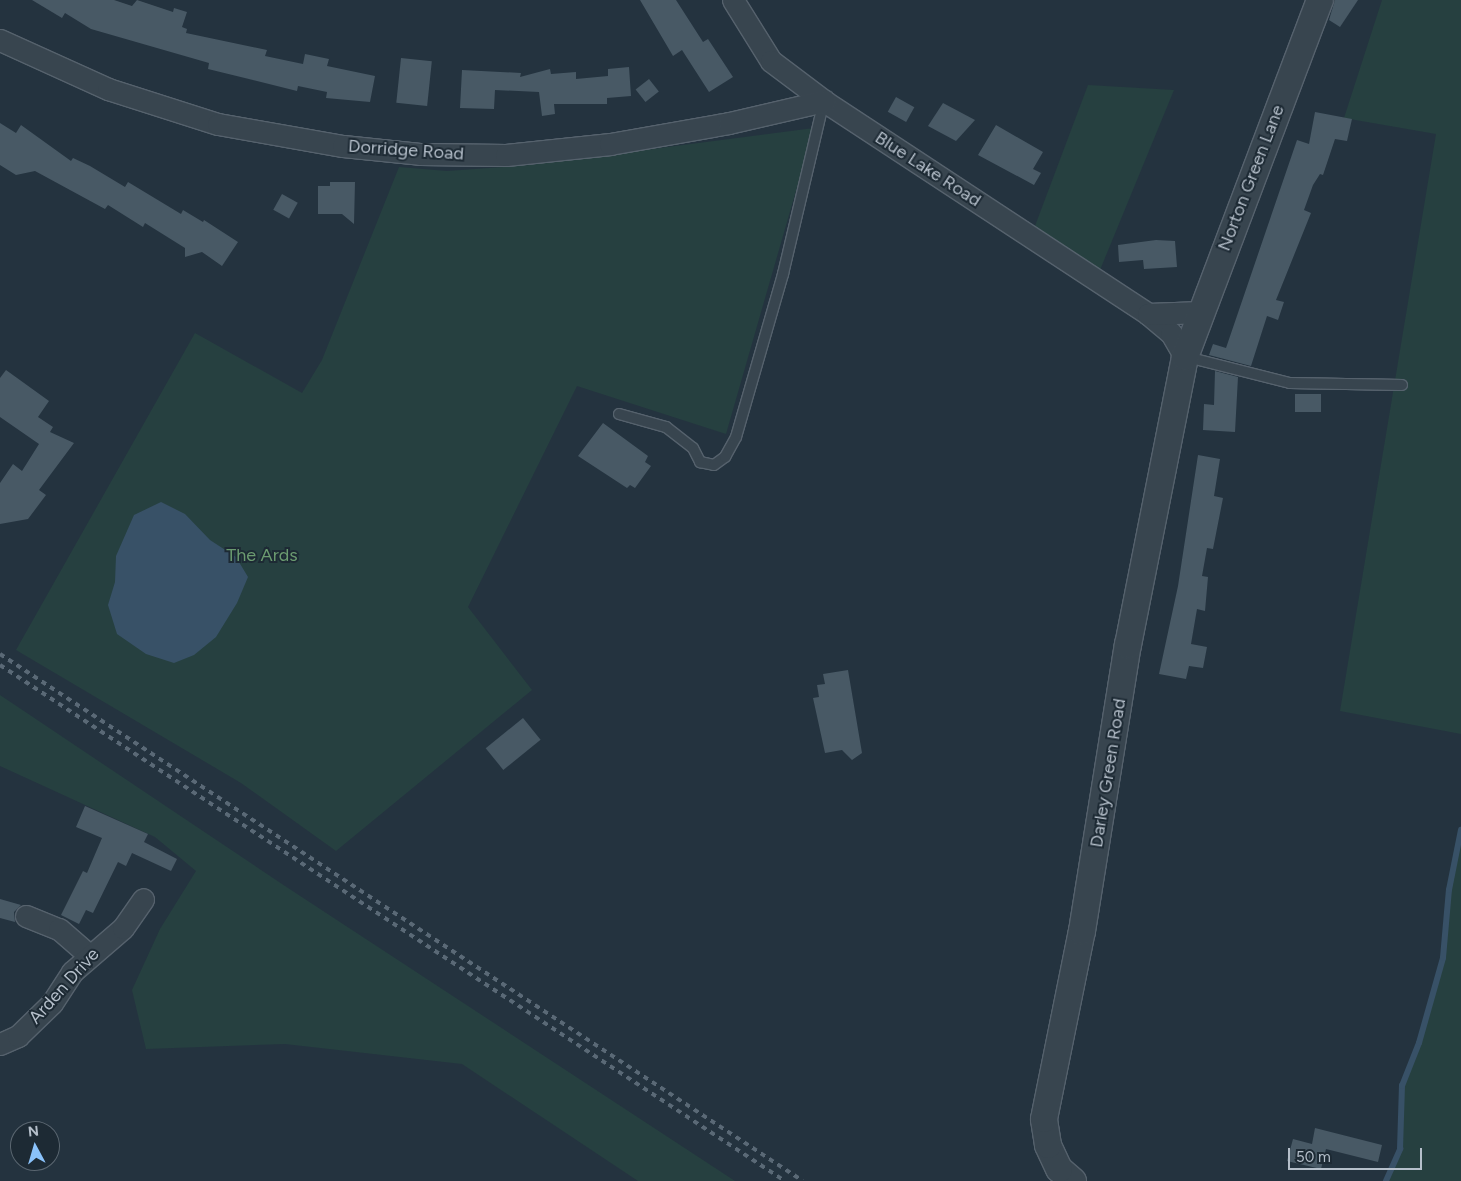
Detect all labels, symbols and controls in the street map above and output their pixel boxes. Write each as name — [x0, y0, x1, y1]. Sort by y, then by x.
street label: Norton Green Lane — [1213, 102, 1289, 254]
street label: Blue Lake Road — [871, 127, 985, 211]
street label: Dorridge Road — [347, 135, 465, 165]
park label: The Ards — [226, 544, 298, 566]
street label: Darley Green Road — [1086, 697, 1130, 849]
street label: Arden Drive — [24, 944, 104, 1028]
north arrow — [10, 1121, 60, 1171]
text: N — [27, 1123, 40, 1141]
scale bar — [1291, 1138, 1425, 1170]
text: 50 m — [1296, 1148, 1331, 1166]

